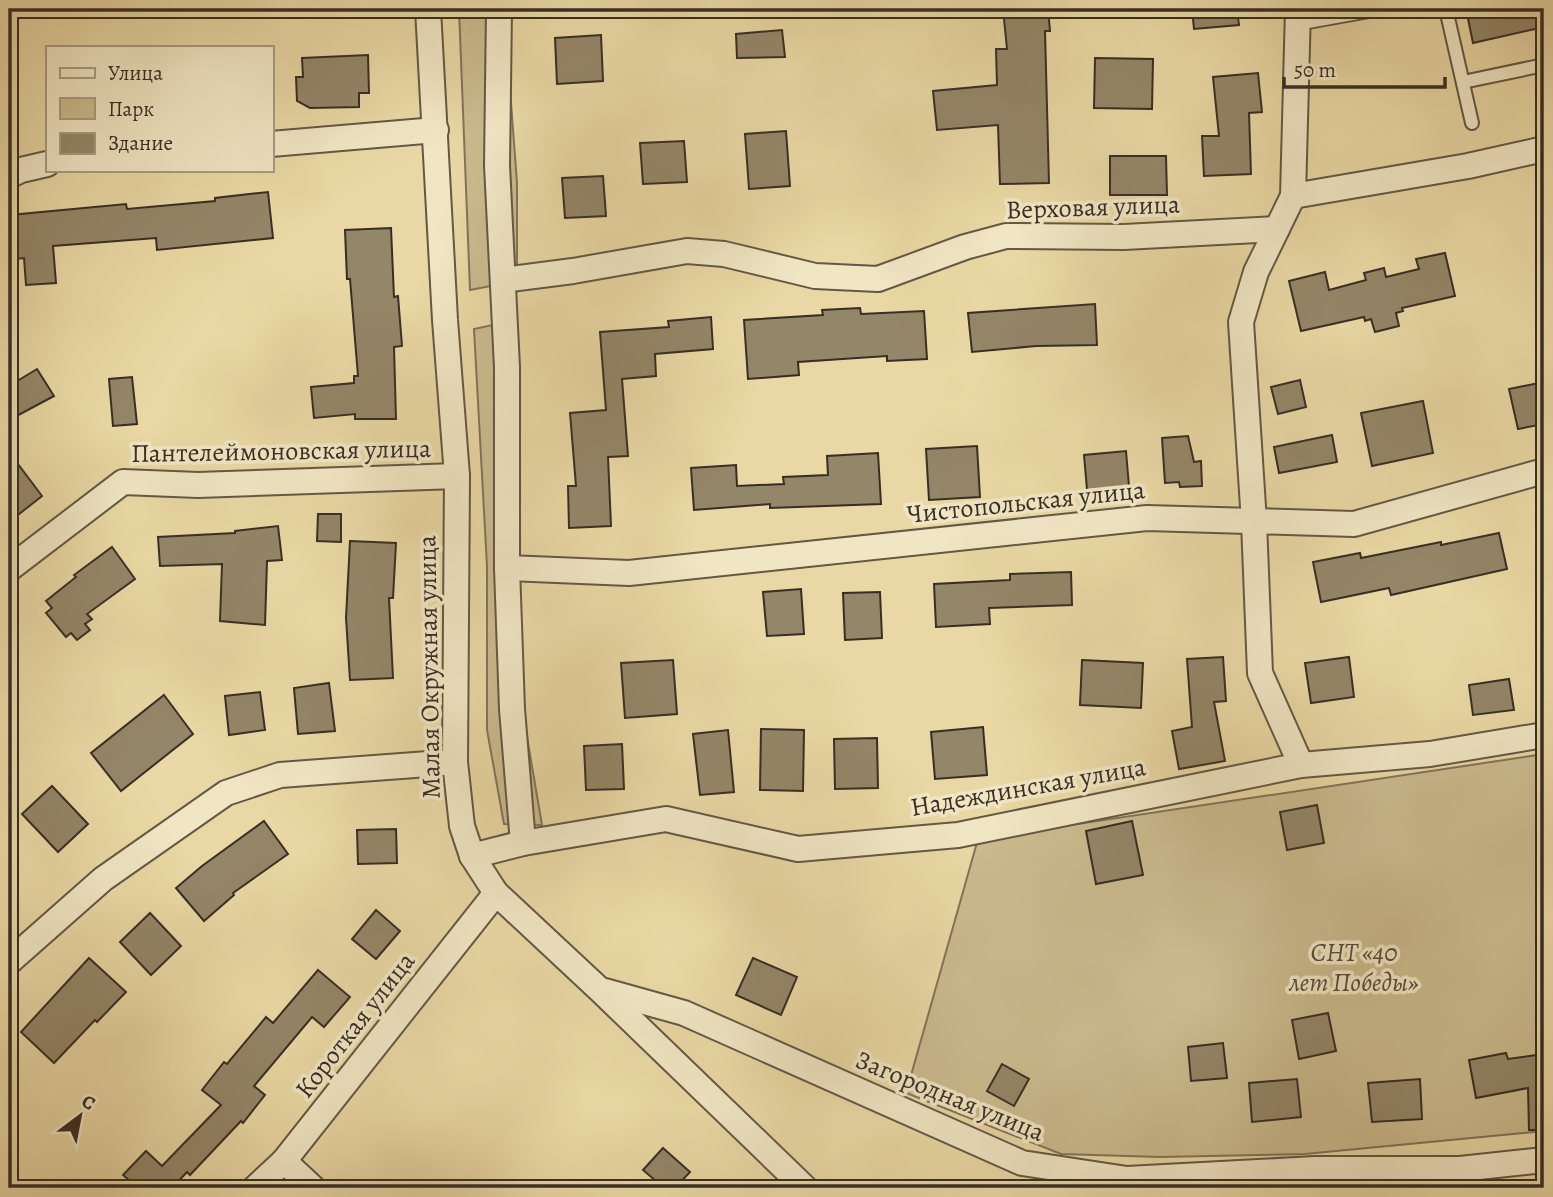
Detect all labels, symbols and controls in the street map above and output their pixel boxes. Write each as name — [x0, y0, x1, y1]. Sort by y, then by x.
legend — [46, 46, 273, 172]
scale bar — [1284, 46, 1444, 90]
text: 50 m — [1294, 56, 1336, 84]
text: Улица — [108, 59, 163, 87]
text: Парк — [108, 95, 154, 123]
text: Здание — [108, 129, 173, 157]
street label: Верховая улица — [1005, 186, 1181, 228]
street label: Пантелеймоновская улица — [131, 431, 431, 471]
street label: Чистопольская улица — [905, 472, 1147, 532]
street label: Малая Окружная улица — [409, 535, 449, 799]
street label: Надеждинская улица — [908, 749, 1148, 825]
park label: СНТ «40 лет Победы» — [1289, 935, 1419, 1000]
street label: Короткая улица — [287, 945, 423, 1105]
street label: Загородная улица — [850, 1042, 1050, 1150]
north arrow — [46, 1082, 116, 1152]
text: С — [77, 1088, 100, 1117]

